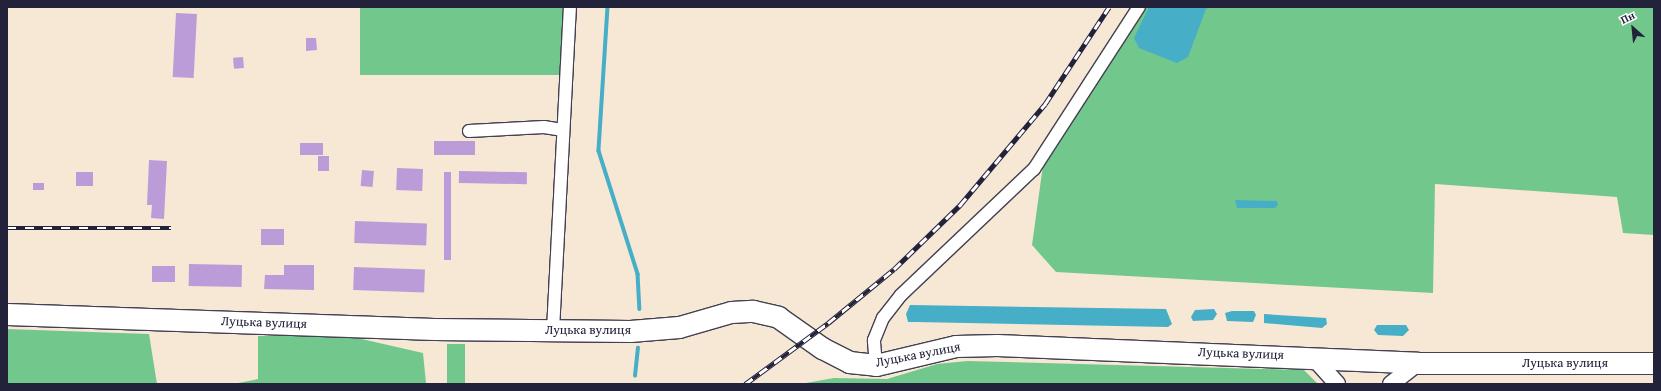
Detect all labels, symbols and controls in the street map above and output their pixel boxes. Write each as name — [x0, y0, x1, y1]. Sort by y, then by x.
text: Пн — [1618, 7, 1637, 28]
north arrow — [1613, 8, 1653, 48]
street label: Луцька вулиця — [221, 314, 307, 332]
street label: Луцька вулиця — [545, 322, 631, 338]
street label: Луцька вулиця — [874, 339, 962, 371]
street label: Луцька вулиця — [1198, 345, 1284, 363]
street label: Луцька вулиця — [1522, 355, 1608, 371]

